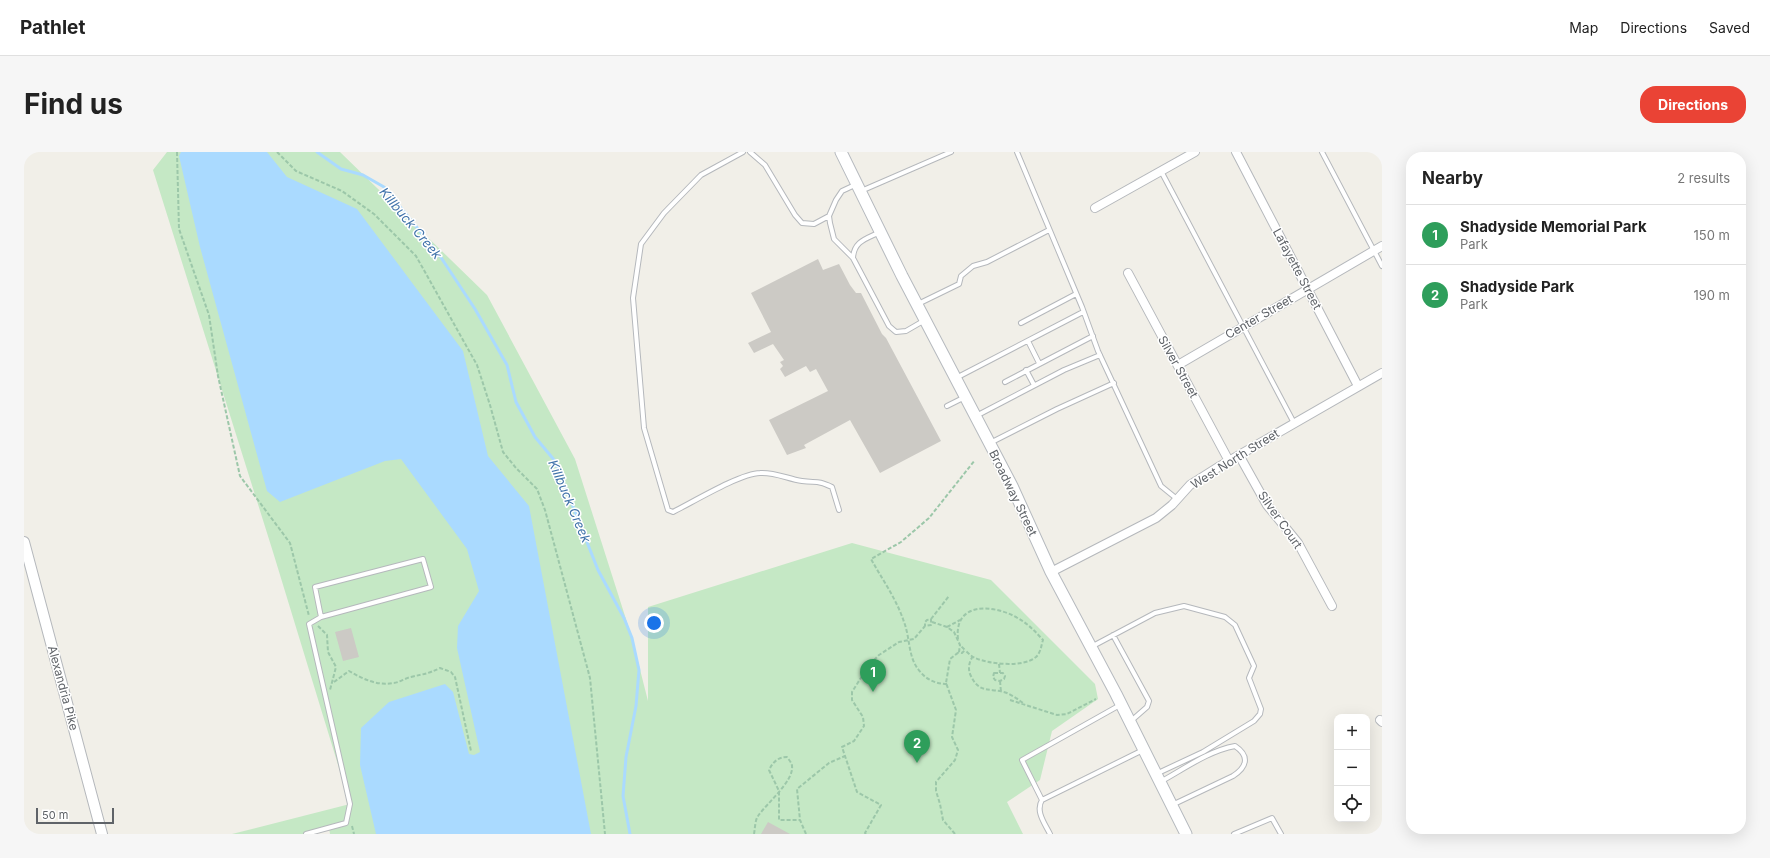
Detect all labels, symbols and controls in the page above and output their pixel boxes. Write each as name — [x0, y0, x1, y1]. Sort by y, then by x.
text: Pathlet — [20, 16, 85, 39]
text: Map — [1569, 19, 1598, 36]
text: Directions — [1620, 19, 1687, 36]
text: Saved — [1709, 19, 1750, 36]
button: Directions — [1640, 86, 1746, 123]
text: Find us — [24, 87, 123, 121]
text: Nearby — [1422, 168, 1483, 188]
text: 2 results — [1677, 170, 1730, 186]
water label: Killbuck Creek — [376, 184, 446, 263]
text: Shadyside Memorial Park — [1460, 217, 1647, 236]
street label: Lafayette Street — [1270, 226, 1325, 312]
text: 1 — [1432, 227, 1438, 243]
text: 150 m — [1694, 227, 1730, 243]
text: Park — [1460, 236, 1488, 252]
text: Shadyside Park — [1460, 277, 1574, 296]
text: 2 — [1431, 287, 1439, 303]
text: 190 m — [1693, 287, 1730, 303]
street label: Center Street — [1222, 291, 1295, 342]
text: Park — [1460, 296, 1488, 312]
street label: Silver Street — [1155, 333, 1202, 401]
street label: West North Street — [1188, 425, 1282, 492]
street label: Broadway Street — [986, 447, 1041, 538]
water label: Killbuck Creek — [545, 457, 595, 546]
street label: Silver Court — [1255, 488, 1306, 551]
your location — [644, 613, 664, 633]
street label: Alexandria Pike — [45, 644, 82, 732]
pin: 1 — [860, 659, 886, 692]
map controls — [1334, 714, 1370, 822]
button: + — [1334, 714, 1370, 750]
pin: 2 — [904, 730, 930, 763]
button: − — [1334, 750, 1370, 786]
button: locate — [1334, 786, 1370, 822]
scale bar — [36, 806, 114, 825]
text: 50 m — [42, 808, 68, 822]

